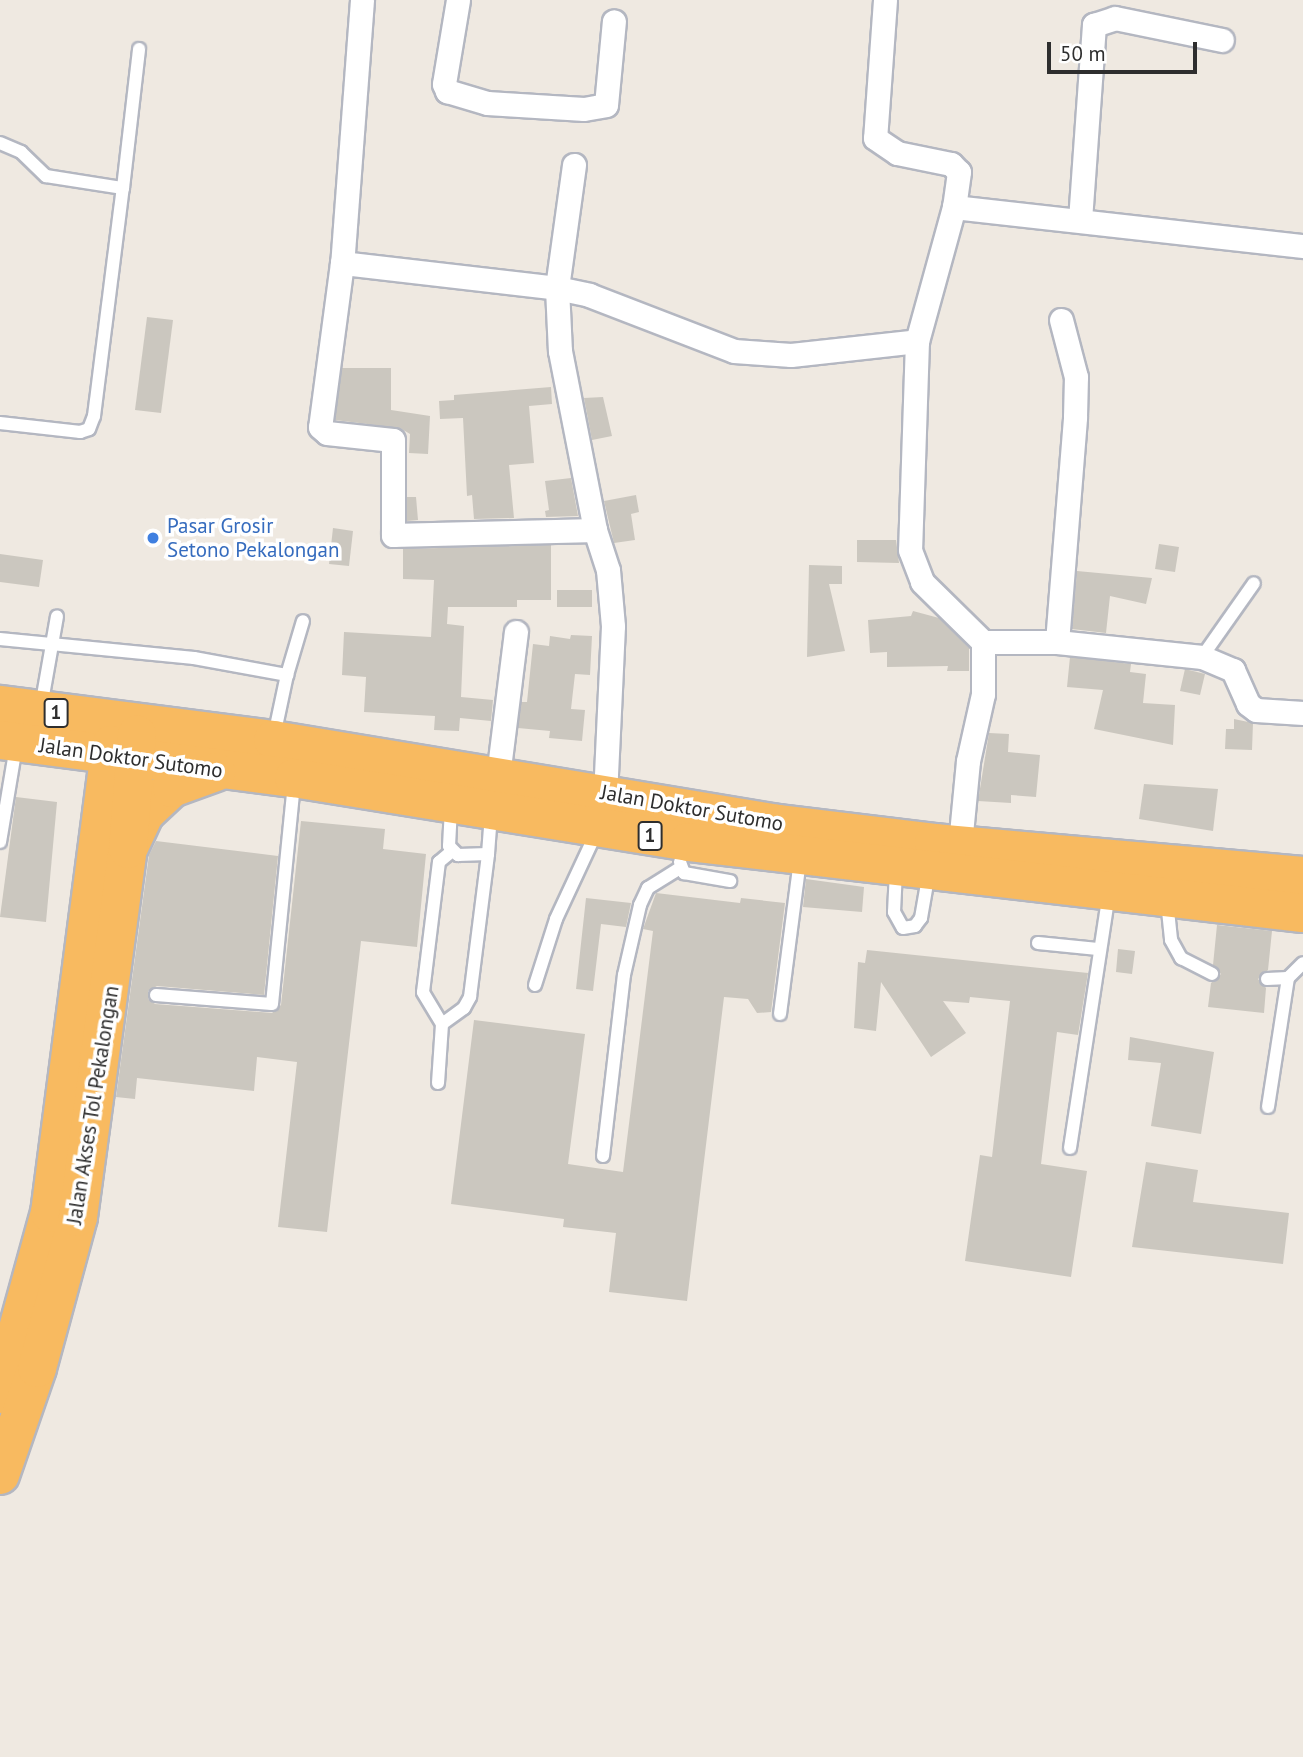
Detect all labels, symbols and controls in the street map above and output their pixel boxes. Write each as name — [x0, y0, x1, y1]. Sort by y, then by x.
scale bar — [1051, 28, 1202, 72]
text: 50 m — [1060, 40, 1106, 67]
place label: Pasar Grosir Setono Pekalongan — [167, 513, 339, 563]
marker: Pasar Grosir Setono Pekalongan — [145, 530, 161, 546]
road number: 1 — [42, 698, 70, 728]
street label: Jalan Doktor Sutomo — [38, 733, 224, 783]
street label: Jalan Doktor Sutomo — [599, 780, 785, 836]
road number: 1 — [636, 820, 664, 852]
street label: Jalan Akses Tol Pekalongan — [62, 983, 124, 1227]

